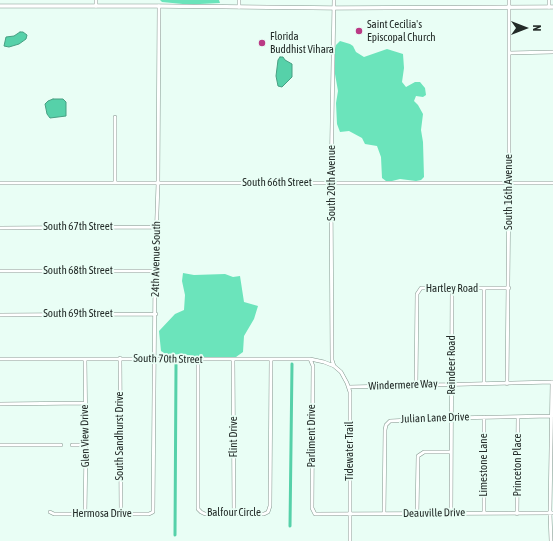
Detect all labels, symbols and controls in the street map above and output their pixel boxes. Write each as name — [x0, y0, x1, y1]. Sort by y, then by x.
north arrow — [505, 8, 545, 48]
place label: Saint Cecilia's Episcopal Church — [367, 18, 436, 44]
text: N — [531, 25, 543, 31]
marker: Saint Cecilia's Episcopal Church — [354, 26, 364, 36]
place label: Florida Buddhist Vihara — [270, 30, 334, 56]
marker: Florida Buddhist Vihara — [257, 38, 267, 48]
street label: South 20th Avenue — [325, 145, 339, 221]
street label: South 16th Avenue — [502, 154, 516, 230]
street label: South 66th Street — [242, 176, 312, 190]
street label: South 67th Street — [43, 220, 113, 234]
street label: 24th Avenue South — [149, 221, 163, 297]
street label: South 68th Street — [43, 264, 113, 278]
street label: Hartley Road — [426, 282, 478, 296]
street label: South 69th Street — [43, 307, 113, 321]
street label: Reindeer Road — [445, 335, 459, 395]
street label: South 70th Street — [133, 352, 203, 366]
street label: Windermere Way — [368, 377, 438, 393]
street label: South Sandhurst Drive — [113, 391, 127, 481]
street label: Parliment Drive — [305, 404, 319, 468]
street label: Glen View Drive — [78, 405, 92, 467]
street label: Julian Lane Drive — [400, 410, 470, 426]
street label: Flint Drive — [227, 416, 241, 458]
street label: Tidewater Trail — [343, 421, 357, 481]
street label: Limestone Lane — [477, 433, 491, 497]
street label: Princeton Place — [511, 433, 525, 497]
street label: Balfour Circle — [207, 506, 261, 520]
street label: Deauville Drive — [403, 506, 465, 520]
street label: Hermosa Drive — [72, 507, 132, 521]

